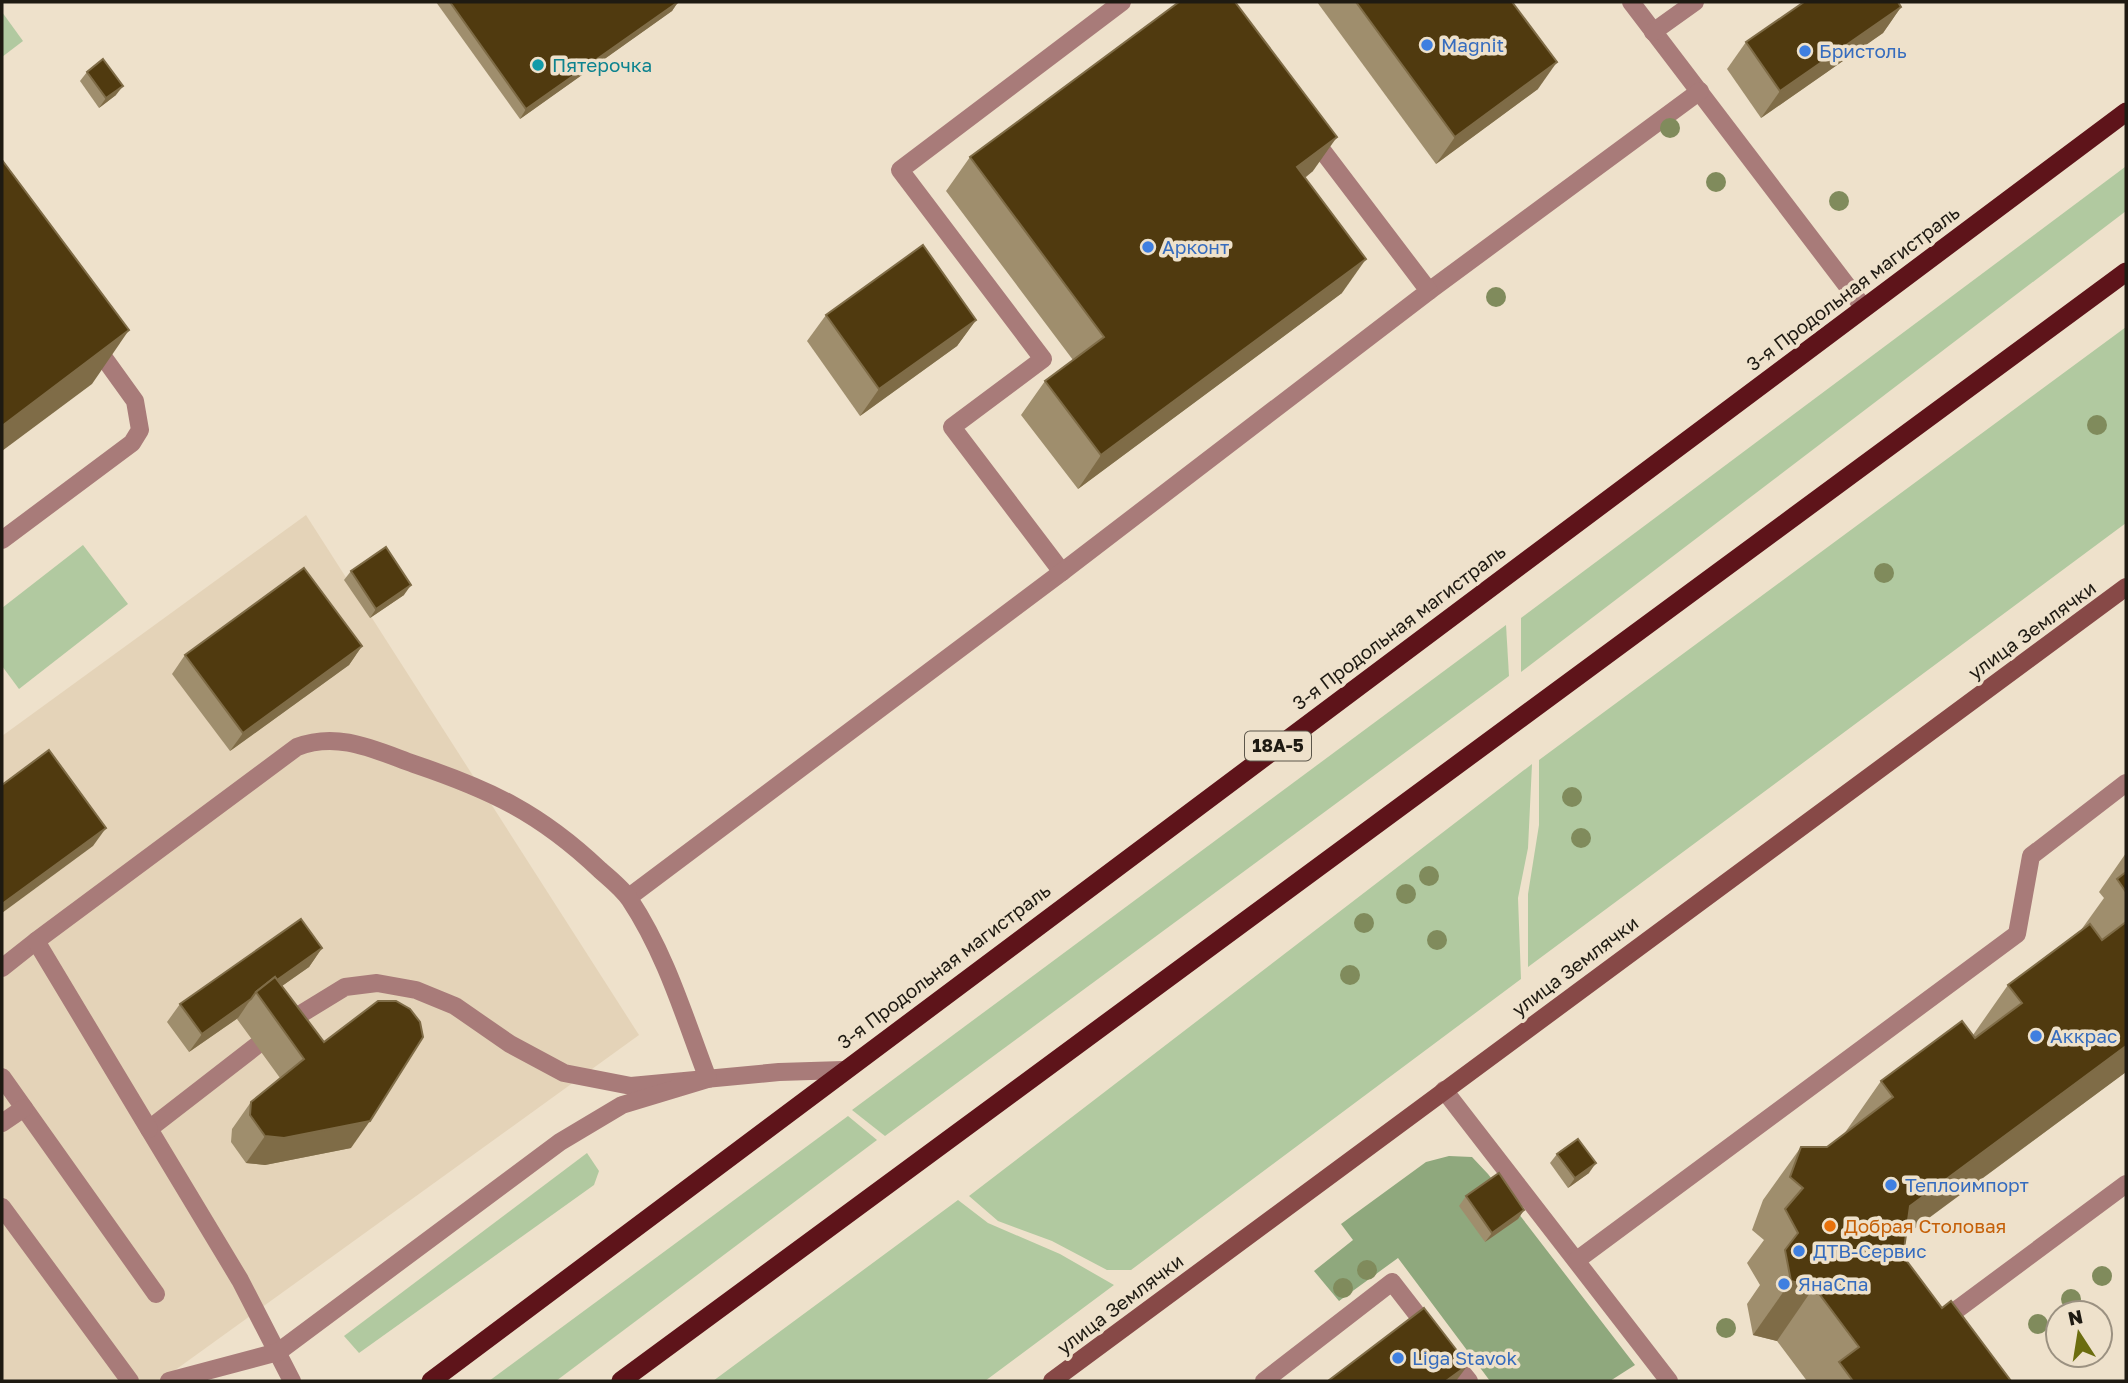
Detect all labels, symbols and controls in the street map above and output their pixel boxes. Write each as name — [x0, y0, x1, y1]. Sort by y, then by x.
place label: Magnit — [1441, 33, 1504, 56]
marker: Magnit — [1419, 37, 1435, 53]
place label: Бристоль — [1819, 39, 1907, 62]
marker: Бристоль — [1797, 43, 1813, 59]
place label: Пятерочка — [552, 53, 652, 76]
marker: Пятерочка — [530, 57, 546, 73]
street label: 3-я Продольная магистраль — [1742, 200, 1964, 375]
place label: Арконт — [1162, 235, 1229, 258]
marker: Арконт — [1140, 239, 1156, 255]
street label: 3-я Продольная магистраль — [1288, 539, 1510, 714]
street label: улица Землячки — [1963, 576, 2100, 684]
road number: 18А-5 — [1245, 732, 1311, 760]
street label: 3-я Продольная магистраль — [833, 878, 1055, 1053]
street label: улица Землячки — [1507, 911, 1642, 1021]
place label: Аккрас — [2050, 1024, 2117, 1047]
marker: Аккрас — [2028, 1028, 2044, 1044]
place label: Теплоимпорт — [1905, 1173, 2029, 1196]
marker: Теплоимпорт — [1883, 1177, 1899, 1193]
place label: Добрая Столовая — [1844, 1214, 2006, 1237]
marker: Добрая Столовая — [1822, 1218, 1838, 1234]
place label: ДТВ-Сервис — [1813, 1239, 1927, 1262]
marker: ДТВ-Сервис — [1791, 1243, 1807, 1259]
street label: улица Землячки — [1052, 1249, 1187, 1359]
place label: ЯнаСпа — [1798, 1272, 1868, 1295]
marker: ЯнаСпа — [1776, 1276, 1792, 1292]
north arrow — [2044, 1299, 2114, 1369]
text: N — [2066, 1304, 2085, 1330]
place label: Liga Stavok — [1412, 1346, 1517, 1369]
marker: Liga Stavok — [1390, 1350, 1406, 1366]

